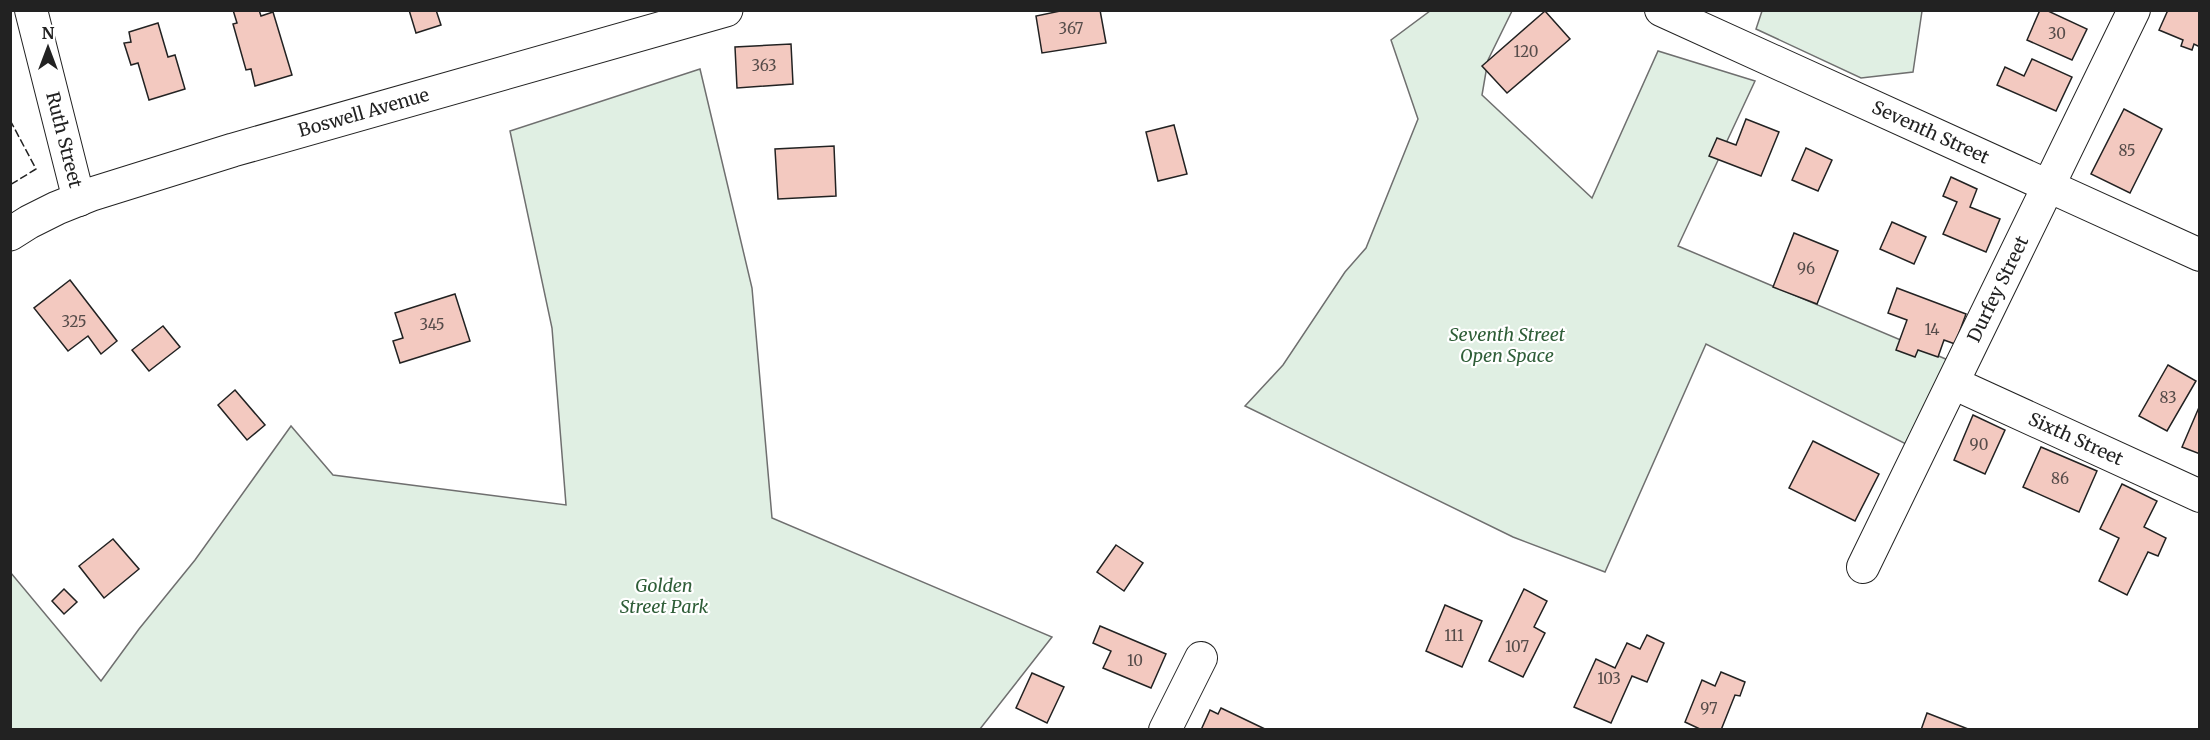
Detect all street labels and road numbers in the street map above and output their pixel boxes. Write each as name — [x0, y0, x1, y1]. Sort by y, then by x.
street label: Boswell Avenue — [295, 83, 432, 142]
street label: Ruth Street — [41, 89, 87, 190]
street label: Seventh Street — [1868, 95, 1993, 169]
street label: Durfey Street — [1962, 232, 2033, 346]
street label: Sixth Street — [2025, 407, 2127, 470]

